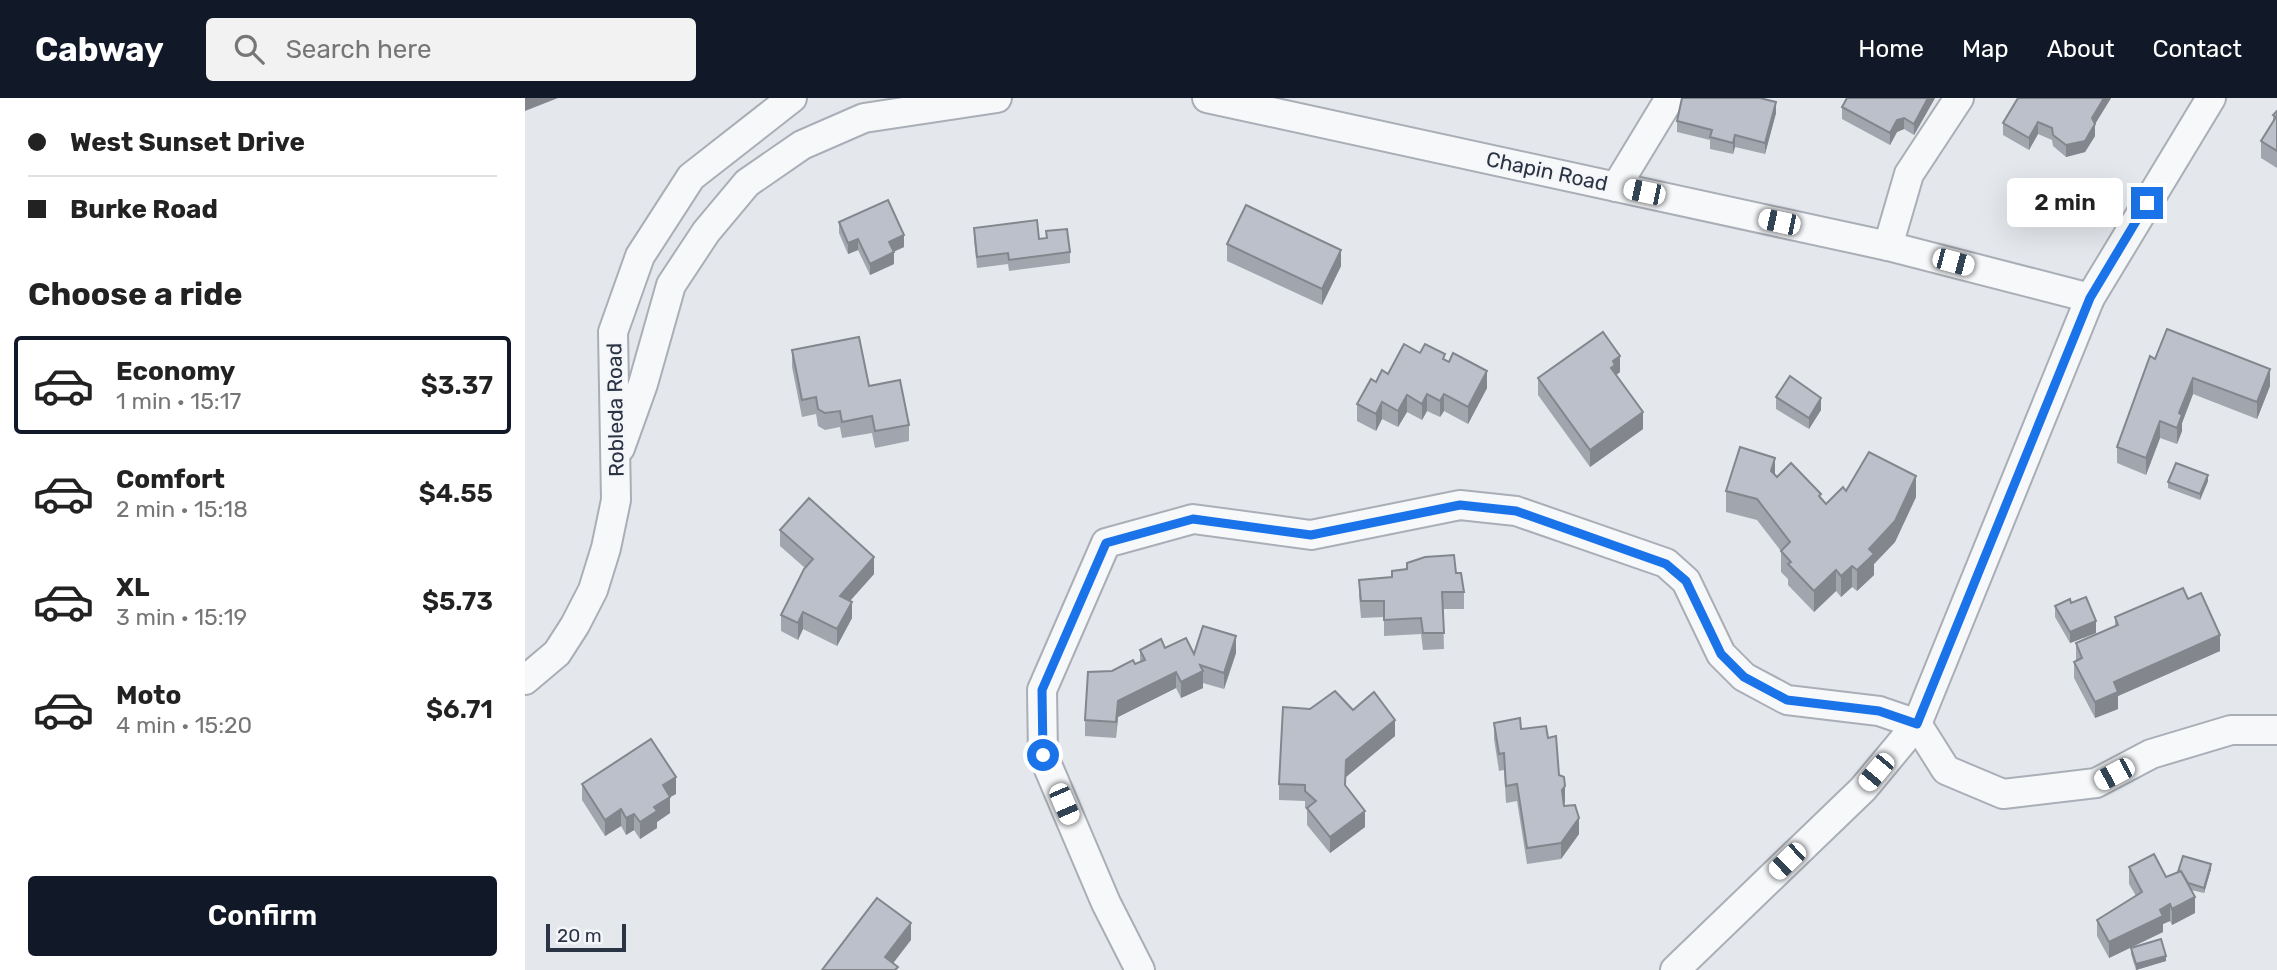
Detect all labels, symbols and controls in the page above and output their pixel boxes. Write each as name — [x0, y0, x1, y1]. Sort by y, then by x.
search box — [206, 18, 696, 81]
text: Cabway — [35, 30, 164, 69]
icon: search — [230, 30, 268, 68]
text: Search here — [286, 34, 432, 65]
text: Home — [1858, 35, 1924, 63]
text: Map — [1962, 35, 2009, 63]
text: About — [2047, 35, 2115, 63]
text: Contact — [2153, 35, 2242, 63]
text: West Sunset Drive — [70, 127, 305, 158]
street label: Chapin Road — [1484, 146, 1610, 196]
car — [1622, 177, 1667, 207]
callout: 2 min — [2007, 178, 2123, 228]
route end — [2131, 187, 2163, 219]
text: 2 min — [2034, 188, 2096, 216]
text: Burke Road — [70, 194, 218, 225]
car — [1757, 207, 1802, 237]
car — [1930, 246, 1977, 278]
text: Choose a ride — [28, 275, 242, 313]
street label: Robleda Road — [601, 343, 629, 477]
icon: car — [32, 354, 95, 417]
text: Economy — [116, 356, 235, 387]
text: $3.37 — [421, 370, 493, 401]
text: 1 min · 15:17 — [116, 387, 241, 415]
icon: car — [32, 462, 95, 525]
text: Comfort — [116, 464, 225, 495]
text: $4.55 — [419, 478, 493, 509]
text: 2 min · 15:18 — [116, 495, 248, 523]
icon: car — [32, 570, 95, 633]
text: XL — [116, 572, 149, 603]
text: $5.73 — [422, 586, 493, 617]
text: 3 min · 15:19 — [116, 603, 247, 631]
icon: car — [32, 678, 95, 741]
text: Moto — [116, 680, 181, 711]
text: $6.71 — [426, 694, 493, 725]
text: 4 min · 15:20 — [116, 711, 252, 739]
route start — [1027, 739, 1059, 771]
car — [1855, 749, 1898, 795]
car — [2091, 755, 2138, 793]
car — [1047, 781, 1082, 827]
car — [1765, 839, 1810, 883]
button: Confirm — [28, 876, 497, 956]
scale bar — [546, 921, 627, 953]
text: 20 m — [557, 924, 602, 947]

